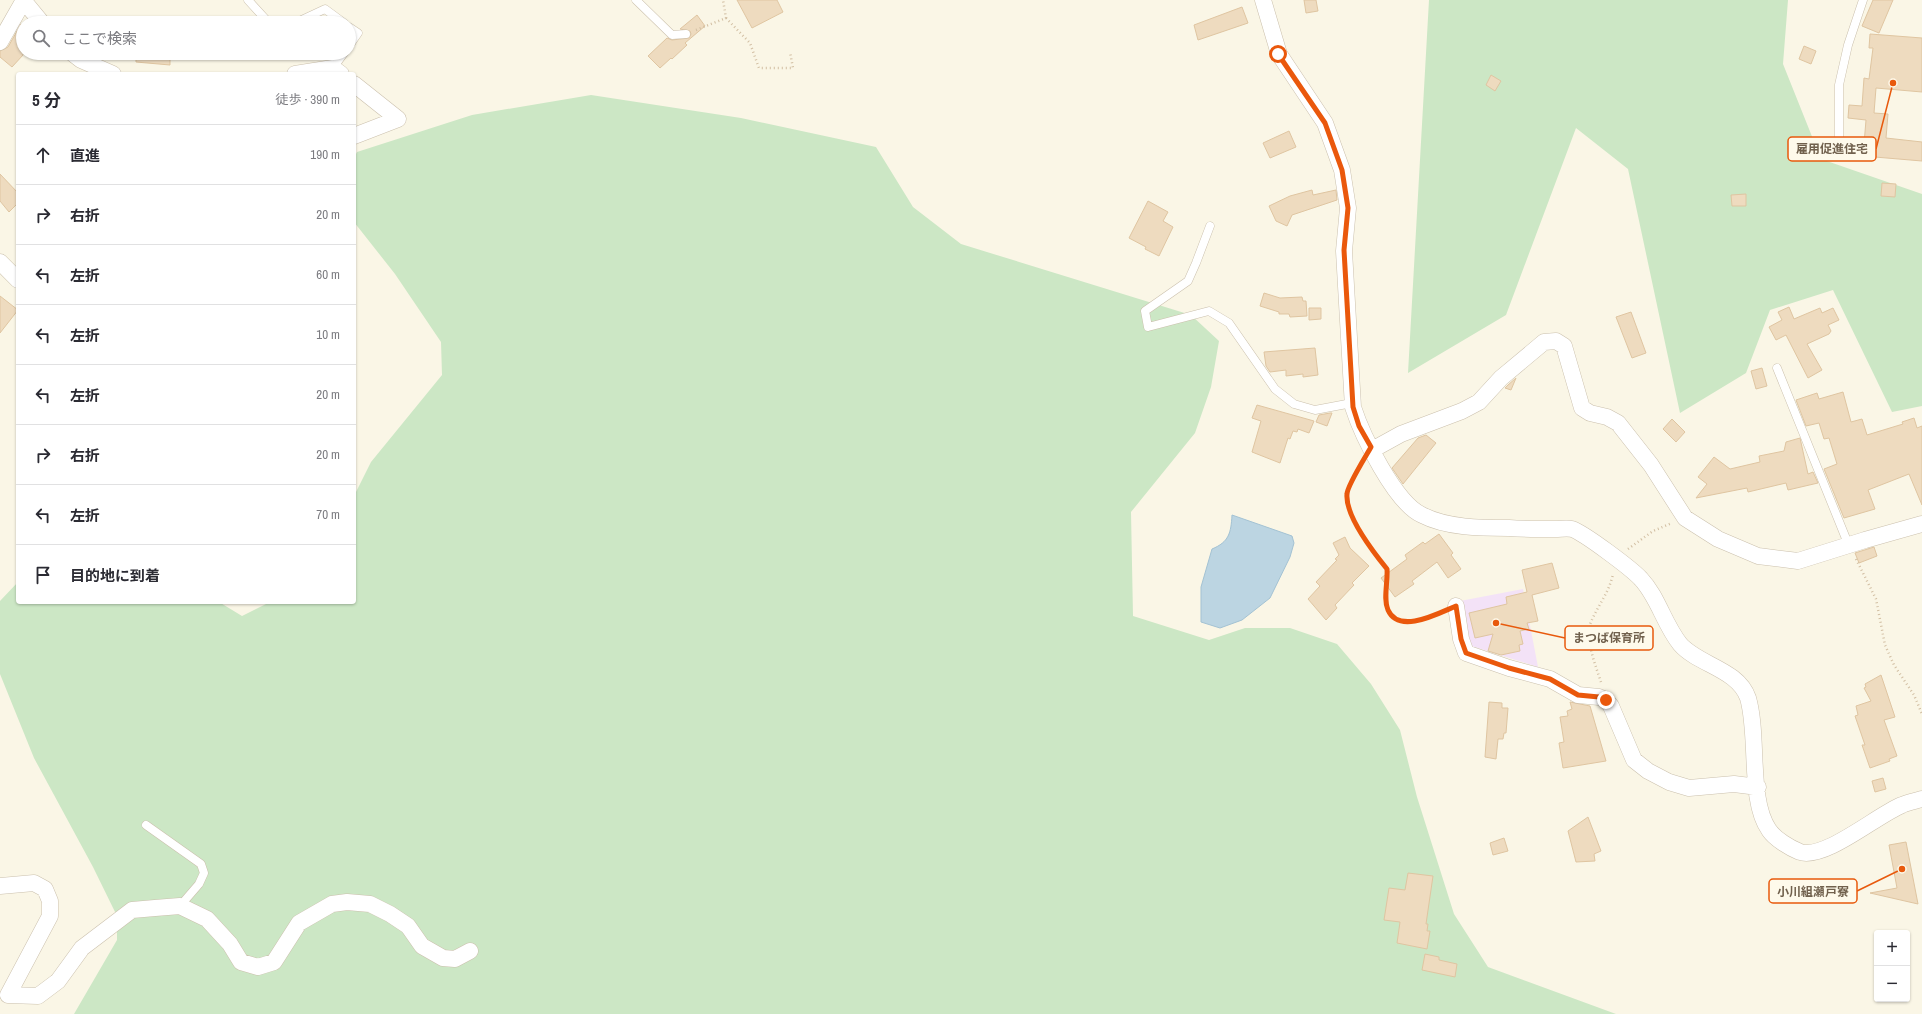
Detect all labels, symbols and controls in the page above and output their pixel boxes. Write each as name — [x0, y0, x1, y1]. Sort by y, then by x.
search box — [16, 16, 356, 60]
icon: search — [30, 27, 52, 49]
text: ここで検索 — [62, 28, 137, 49]
route start — [1269, 45, 1287, 63]
text: 5 分 — [32, 88, 61, 111]
text: 徒歩 · 390 m — [275, 91, 340, 108]
callout: 雇用促進住宅 — [1788, 137, 1876, 161]
text: 雇用促進住宅 — [1796, 141, 1868, 157]
icon: ahead — [32, 144, 54, 166]
text: 直進 — [70, 145, 100, 166]
text: 190 m — [310, 146, 340, 163]
icon: right — [32, 204, 54, 226]
text: 右折 — [70, 205, 100, 226]
text: 20 m — [316, 206, 340, 223]
icon: left — [32, 264, 54, 286]
text: 左折 — [70, 265, 100, 286]
text: 60 m — [316, 266, 340, 283]
icon: left — [32, 324, 54, 346]
text: 左折 — [70, 325, 100, 346]
text: 10 m — [316, 326, 340, 343]
icon: left — [32, 384, 54, 406]
text: 左折 — [70, 385, 100, 406]
text: 20 m — [316, 386, 340, 403]
icon: right — [32, 444, 54, 466]
text: 右折 — [70, 445, 100, 466]
text: 20 m — [316, 446, 340, 463]
icon: left — [32, 504, 54, 526]
text: 左折 — [70, 505, 100, 526]
text: 70 m — [316, 506, 340, 523]
icon: arrive — [32, 564, 54, 586]
text: 目的地に到着 — [70, 565, 160, 586]
callout: まつば保育所 — [1565, 626, 1653, 650]
text: まつば保育所 — [1573, 630, 1645, 646]
route end — [1597, 691, 1615, 709]
callout: 小川組瀬戸寮 — [1769, 879, 1857, 903]
text: 小川組瀬戸寮 — [1777, 884, 1849, 900]
map controls — [1874, 930, 1910, 1002]
button: + — [1874, 930, 1910, 966]
button: − — [1874, 966, 1910, 1002]

